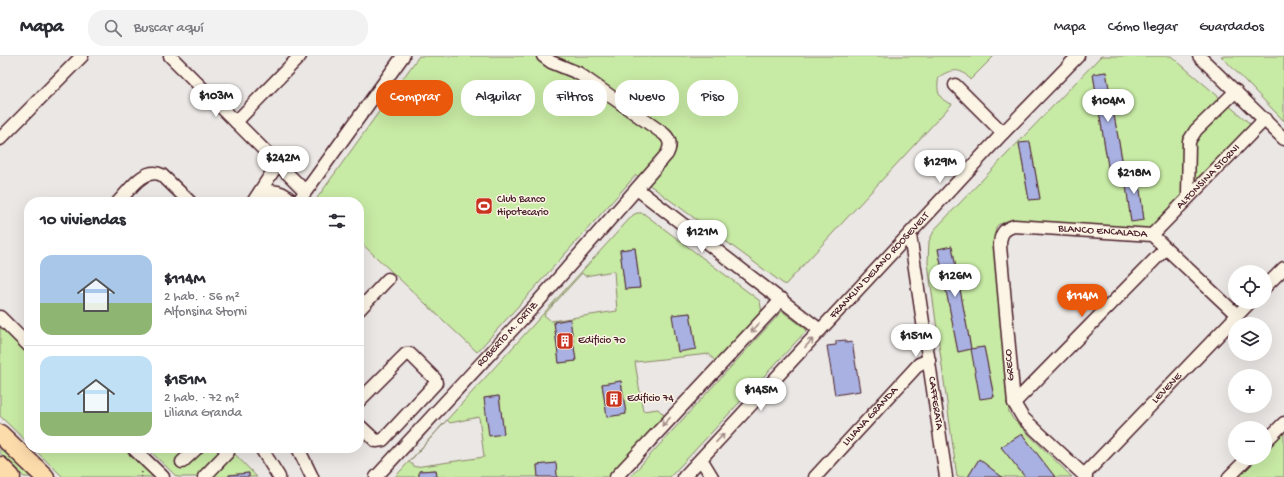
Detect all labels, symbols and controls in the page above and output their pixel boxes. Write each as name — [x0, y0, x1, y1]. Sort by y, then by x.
search box — [88, 10, 368, 46]
text: Mapa — [20, 16, 64, 39]
icon: search — [102, 17, 124, 39]
text: Buscar aquí — [134, 19, 204, 37]
text: Mapa — [1054, 19, 1086, 36]
text: Cómo llegar — [1108, 19, 1177, 36]
text: Guardados — [1199, 19, 1264, 36]
chip: Comprar — [376, 80, 453, 116]
chip: Alquilar — [461, 80, 535, 116]
chip: Filtros — [543, 80, 607, 116]
chip: Nuevo — [615, 80, 679, 116]
chip: Piso — [687, 80, 738, 116]
pin: $103M — [188, 84, 244, 118]
text: $103M — [199, 89, 233, 104]
pin: $104M — [1080, 89, 1136, 123]
text: $104M — [1091, 94, 1125, 109]
street label: ALFONSINA STORNI — [1174, 142, 1243, 212]
pin: $242M — [255, 146, 311, 180]
pin: $129M — [912, 150, 968, 184]
text: $242M — [266, 151, 300, 166]
text: $129M — [924, 155, 957, 170]
pin: $218M — [1106, 161, 1162, 195]
text: $218M — [1117, 166, 1151, 181]
place label: Club Banco Hipotecario — [497, 194, 549, 219]
sports icon: Club Banco Hipotecario — [474, 196, 494, 216]
icon: filters — [326, 210, 348, 232]
street label: FRANKLIN DELANO ROOSEVELT — [827, 210, 933, 322]
text: 10 viviendas — [40, 211, 125, 231]
pin: $121M — [674, 220, 730, 254]
street label: BLANCO ENCALADA — [1057, 223, 1148, 241]
text: $121M — [686, 225, 718, 240]
pin: $126M — [927, 264, 983, 298]
map controls — [1228, 265, 1272, 465]
button: locate — [1228, 265, 1272, 309]
text: $126M — [938, 269, 972, 284]
text: $114M — [164, 270, 205, 290]
icon: home — [72, 271, 120, 319]
pin: $114M — [1054, 284, 1110, 318]
text: $114M — [1066, 289, 1098, 304]
text: 2 hab. · 56 m² — [164, 290, 240, 305]
street label: ROBERTO M. ORTIZ — [475, 299, 541, 370]
text: Alfonsina Storni — [164, 305, 247, 320]
button: layers — [1228, 317, 1272, 361]
one-way arrow — [750, 323, 760, 333]
pin: $151M — [888, 324, 944, 358]
text: $151M — [900, 329, 932, 344]
building icon: Edificio 70 — [555, 331, 575, 351]
place label: Edificio 70 — [578, 334, 626, 347]
one-way arrow — [804, 337, 813, 348]
street label: GRECO — [1003, 348, 1017, 382]
button: + — [1228, 369, 1272, 413]
street label: LEVENE — [1150, 370, 1185, 406]
text: $151M — [164, 371, 206, 391]
icon: home — [72, 372, 120, 420]
street label: CAFFERATA — [925, 376, 945, 431]
pin: $145M — [733, 378, 789, 412]
text: $145M — [744, 383, 778, 398]
street label: LILIANA GRANDA — [840, 384, 901, 449]
building icon: Edificio 74 — [604, 389, 624, 409]
text: 2 hab. · 72 m² — [164, 391, 239, 406]
place label: Edificio 74 — [627, 392, 675, 405]
text: Liliana Granda — [164, 406, 242, 421]
one-way arrow — [662, 417, 671, 427]
button: − — [1228, 421, 1272, 465]
one-way arrow — [716, 433, 725, 443]

